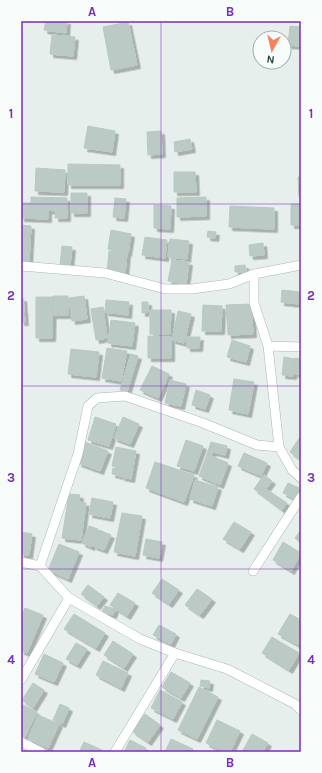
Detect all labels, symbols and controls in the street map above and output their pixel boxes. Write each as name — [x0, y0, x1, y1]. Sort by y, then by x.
text: A — [88, 4, 96, 19]
text: B — [226, 4, 234, 19]
north arrow — [252, 30, 292, 70]
text: N — [266, 52, 275, 66]
text: 1 — [9, 106, 13, 121]
text: 1 — [309, 106, 313, 121]
text: 2 — [7, 288, 15, 303]
text: 2 — [307, 288, 315, 303]
text: 3 — [7, 470, 15, 485]
text: 3 — [307, 470, 315, 485]
text: 4 — [7, 652, 15, 667]
text: 4 — [307, 652, 315, 667]
text: A — [88, 755, 96, 770]
text: B — [226, 755, 234, 770]

